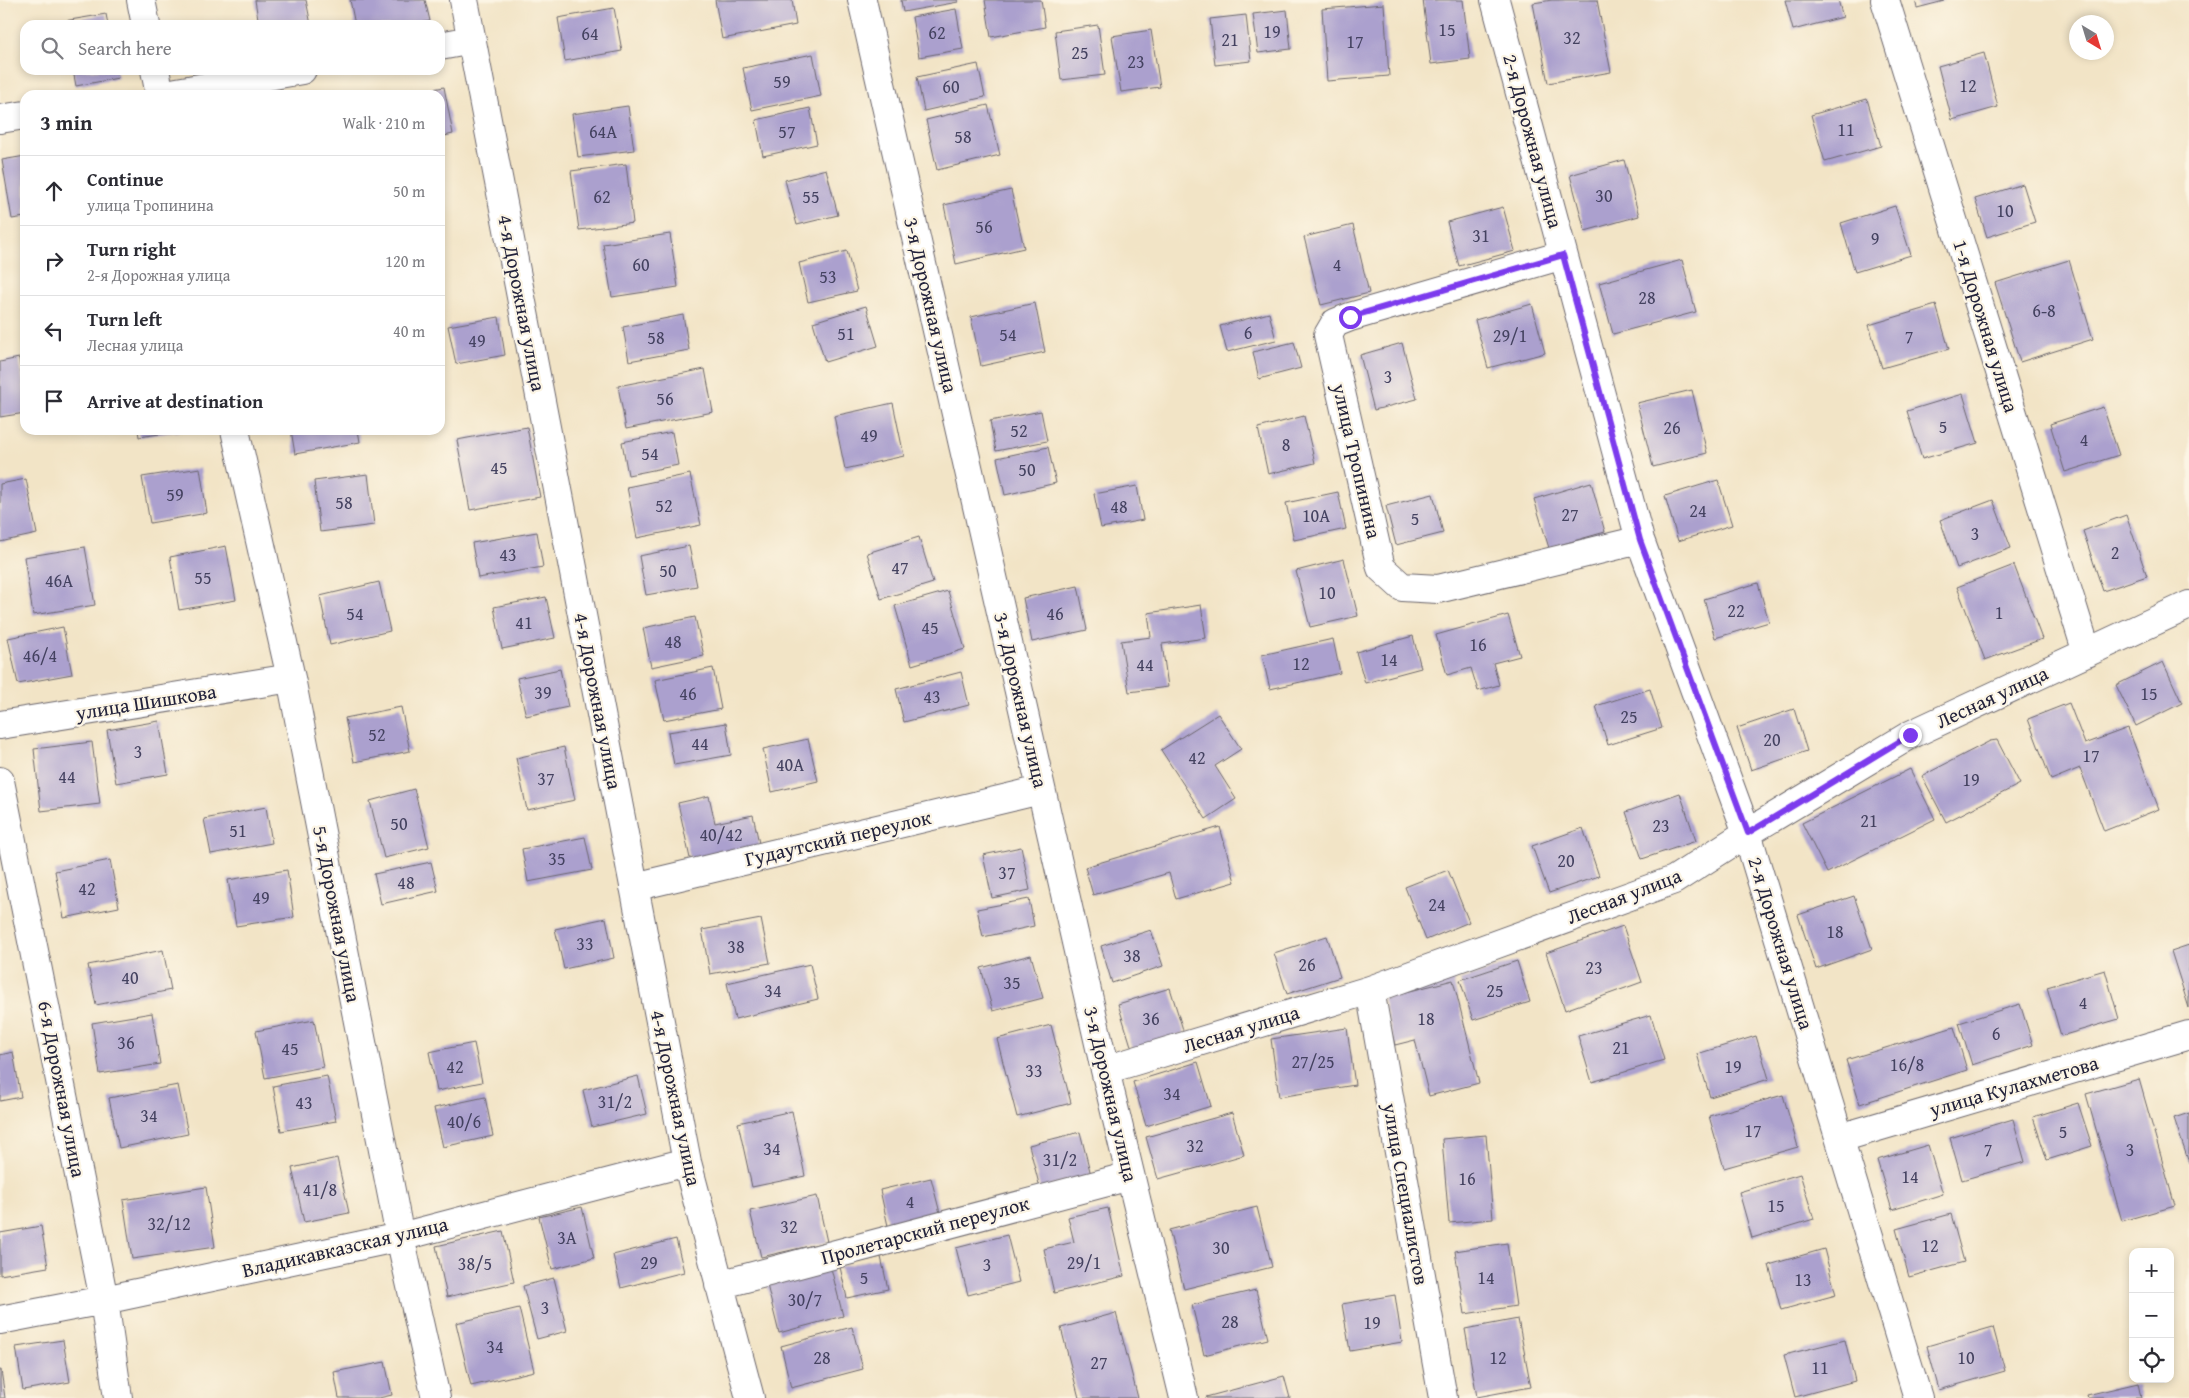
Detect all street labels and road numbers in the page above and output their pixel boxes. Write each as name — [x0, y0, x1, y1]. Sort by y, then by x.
street label: 2-я Дорожная улица — [1496, 51, 1571, 232]
street label: 4-я Дорожная улица — [491, 212, 554, 394]
street label: 3-я Дорожная улица — [897, 214, 966, 396]
street label: 1-я Дорожная улица — [1946, 236, 2027, 416]
street label: улица Тропинина — [1325, 379, 1390, 542]
street label: 3-я Дорожная улица — [987, 609, 1056, 791]
street label: 4-я Дорожная улица — [567, 610, 630, 792]
street label: Лесная улица — [1931, 658, 2053, 735]
street label: улица Шишкова — [72, 676, 219, 727]
street label: Гудаутский переулок — [742, 802, 934, 873]
street label: 5-я Дорожная улица — [306, 823, 369, 1005]
street label: 2-я Дорожная улица — [1741, 853, 1822, 1033]
street label: Лесная улица — [1562, 860, 1686, 931]
street label: Лесная улица — [1179, 997, 1303, 1060]
street label: 6-я Дорожная улица — [31, 998, 94, 1180]
street label: 3-я Дорожная улица — [1077, 1003, 1146, 1185]
street label: 4-я Дорожная улица — [644, 1007, 709, 1189]
street label: улица Кулахметова — [1925, 1047, 2102, 1124]
street label: улица Специалистов — [1376, 1100, 1437, 1287]
street label: Пролетарский переулок — [818, 1188, 1033, 1271]
street label: Владикавказская улица — [239, 1209, 451, 1284]

